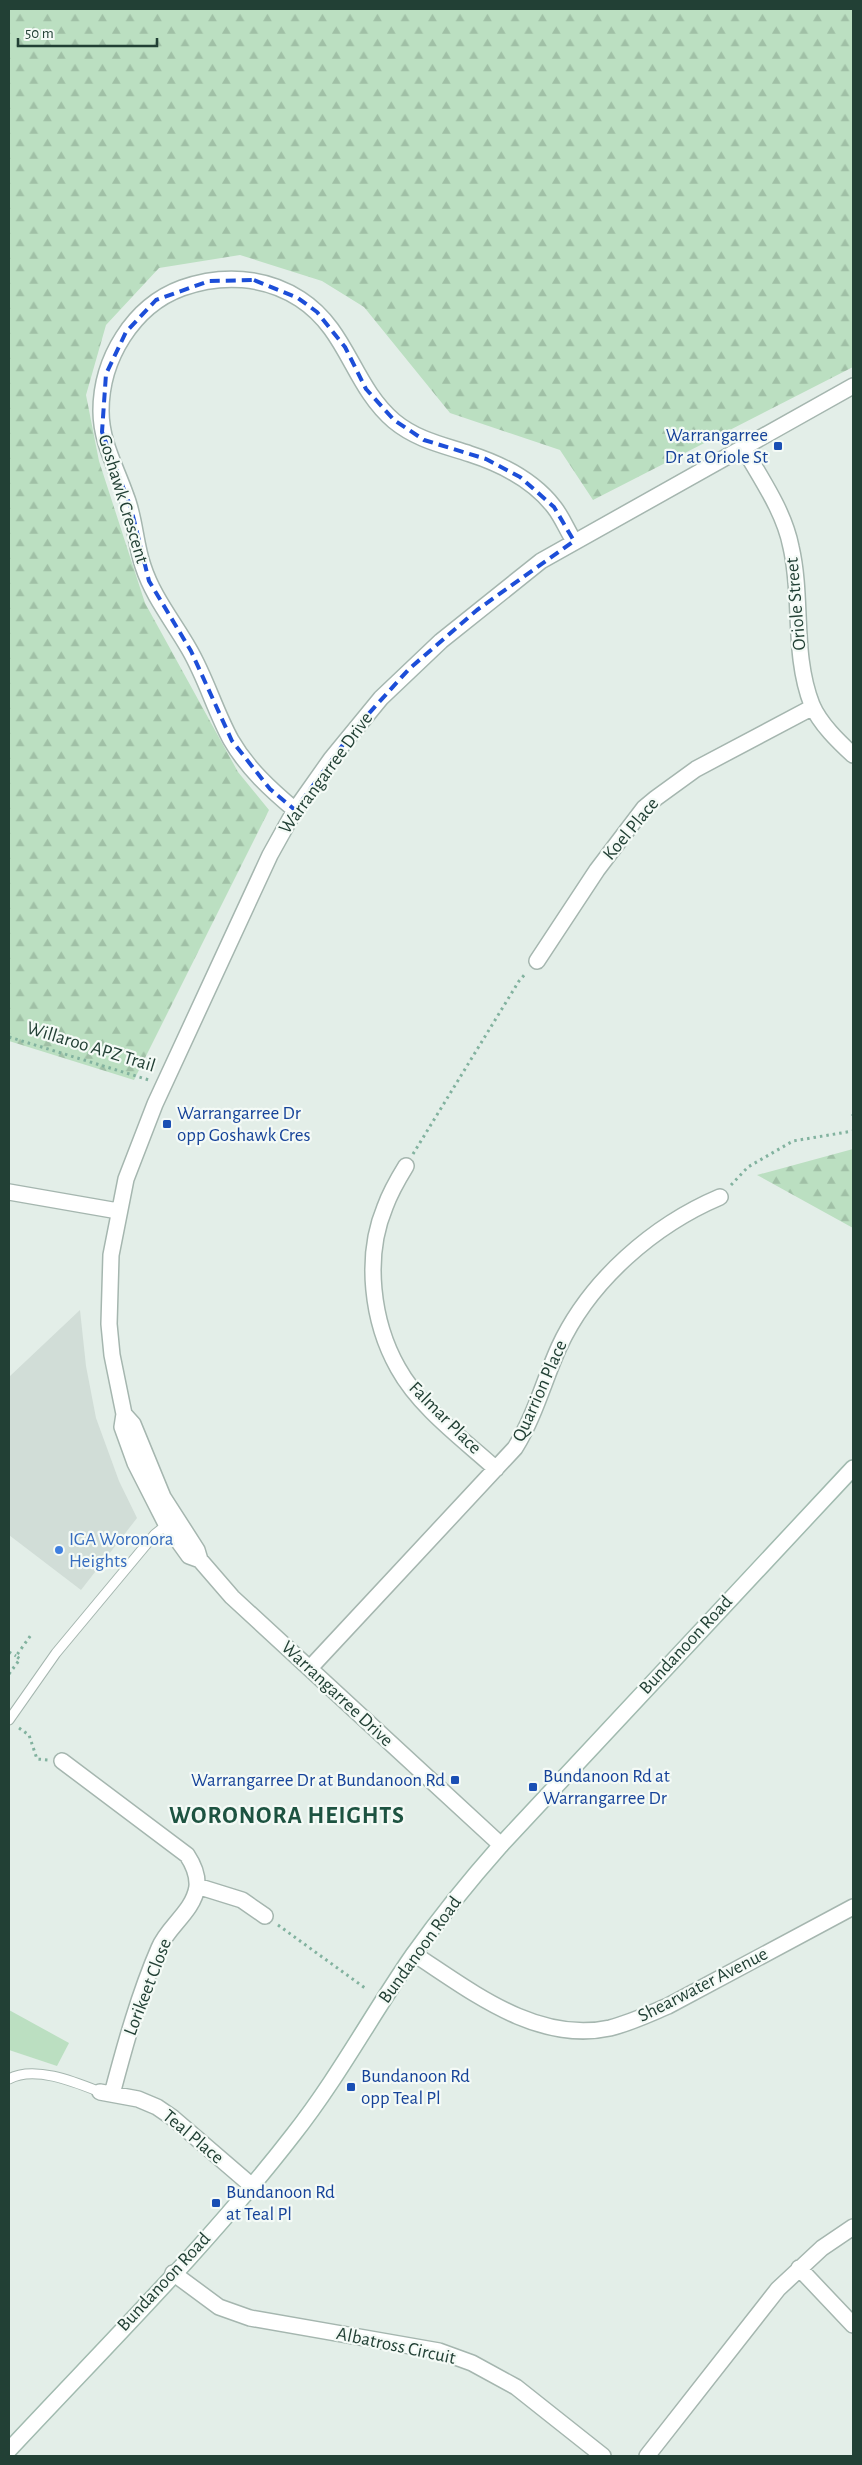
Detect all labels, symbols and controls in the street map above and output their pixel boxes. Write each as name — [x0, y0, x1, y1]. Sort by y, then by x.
scale bar — [18, 15, 156, 47]
text: 50 m — [25, 26, 54, 41]
place label: Warrangarree Dr at Oriole St — [665, 426, 768, 467]
street label: Goshawk Crescent — [94, 432, 152, 566]
marker: Warrangarree Dr at Oriole St — [772, 440, 784, 452]
street label: Oriole Street — [782, 557, 810, 651]
street label: Warrangarree Drive — [276, 709, 376, 837]
street label: Koel Place — [600, 794, 662, 864]
street label: Willaroo APZ Trail — [24, 1018, 158, 1076]
place label: Warrangarree Dr opp Goshawk Cres — [177, 1104, 311, 1145]
marker: Warrangarree Dr opp Goshawk Cres — [161, 1118, 173, 1130]
street label: Quarrion Place — [509, 1337, 571, 1445]
street label: Falmar Place — [405, 1378, 485, 1458]
place label: IGA Woronora Heights — [69, 1530, 174, 1571]
marker: IGA Woronora Heights — [53, 1544, 65, 1556]
street label: Bundanoon Road — [636, 1592, 736, 1698]
street label: Warrangarree Drive — [277, 1638, 397, 1750]
place label: Bundanoon Rd at Warrangarree Dr — [543, 1767, 670, 1808]
place label: Warrangarree Dr at Bundanoon Rd — [191, 1771, 445, 1790]
marker: Warrangarree Dr at Bundanoon Rd — [449, 1774, 461, 1786]
marker: Bundanoon Rd at Warrangarree Dr — [527, 1781, 539, 1793]
district label: WORONORA HEIGHTS — [169, 1804, 405, 1828]
street label: Bundanoon Road — [375, 1893, 465, 2007]
street label: Lorikeet Close — [121, 1936, 175, 2038]
street label: Shearwater Avenue — [635, 1944, 771, 2026]
place label: Bundanoon Rd opp Teal Pl — [361, 2067, 470, 2108]
marker: Bundanoon Rd opp Teal Pl — [345, 2081, 357, 2093]
street label: Teal Place — [159, 2106, 227, 2168]
place label: Bundanoon Rd at Teal Pl — [226, 2183, 335, 2224]
marker: Bundanoon Rd at Teal Pl — [210, 2197, 222, 2209]
street label: Bundanoon Road — [114, 2229, 214, 2335]
street label: Albatross Circuit — [335, 2324, 457, 2368]

